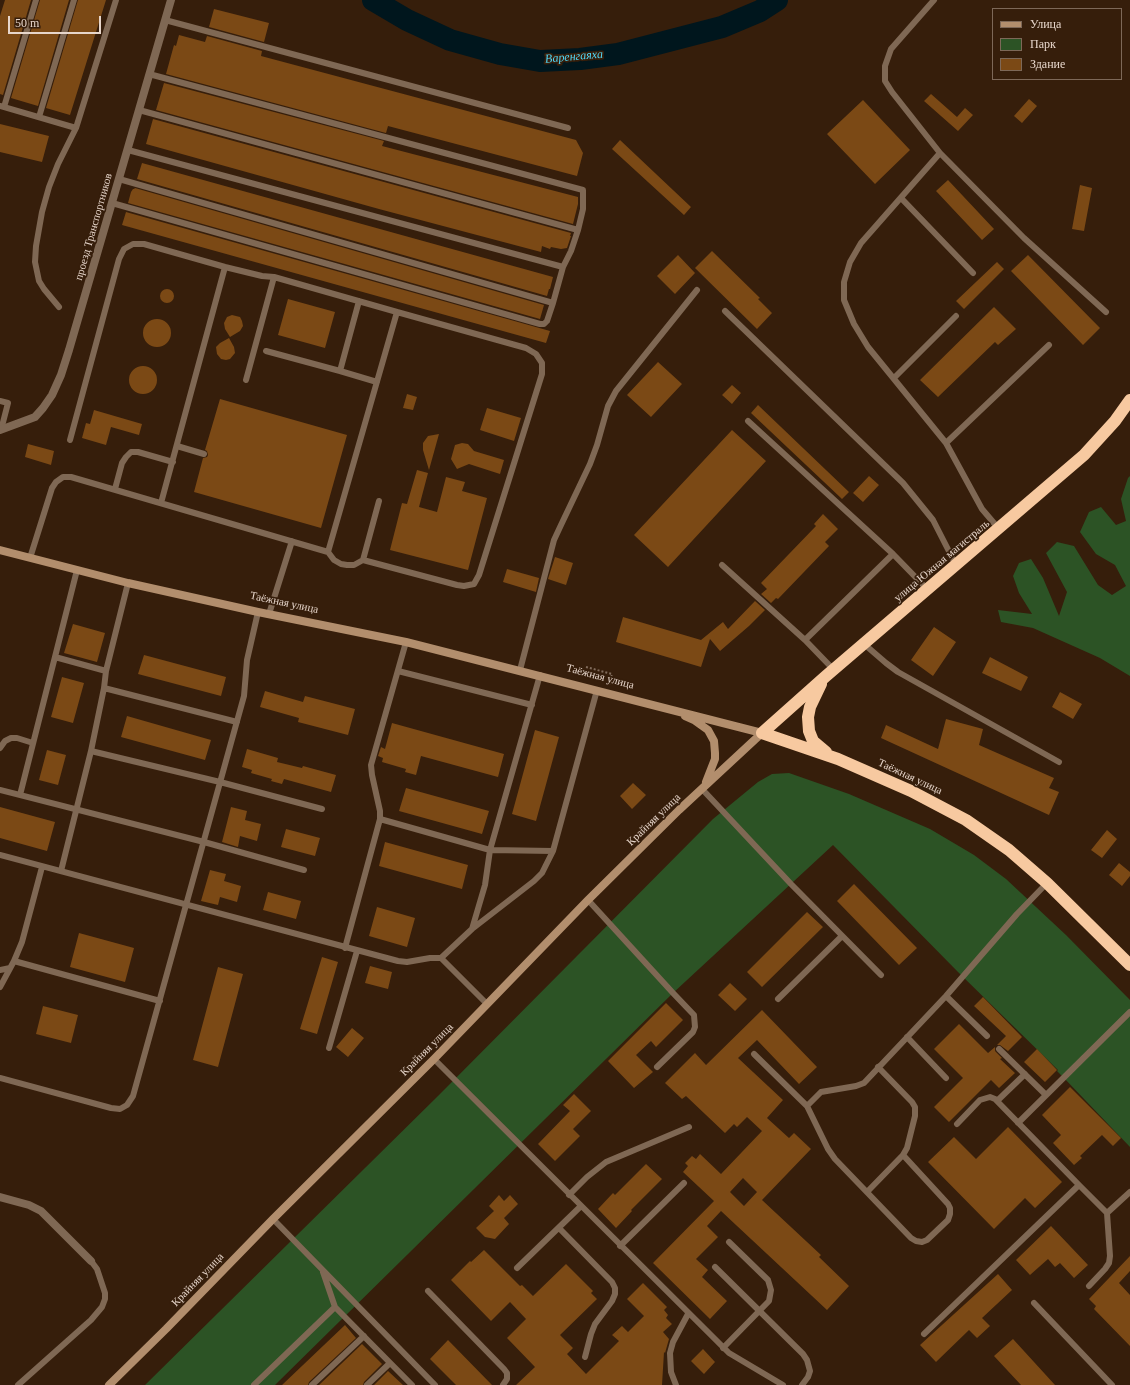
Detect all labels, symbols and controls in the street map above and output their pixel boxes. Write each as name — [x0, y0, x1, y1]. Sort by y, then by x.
scale bar — [10, 8, 103, 34]
legend — [992, 8, 1122, 80]
text: 50 m — [15, 16, 39, 30]
text: Улица — [1030, 17, 1061, 31]
text: Парк — [1030, 37, 1056, 51]
water label: Варенгаяха — [544, 47, 604, 67]
text: Здание — [1030, 57, 1065, 71]
street label: проезд Транспортников — [72, 172, 116, 282]
street label: улица Южная магистраль — [892, 517, 992, 605]
street label: Таёжная улица — [249, 589, 319, 617]
street label: Таёжная улица — [565, 662, 635, 692]
street label: Таёжная улица — [876, 756, 944, 798]
street label: Крайняя улица — [624, 791, 684, 849]
street label: Крайняя улица — [398, 1021, 456, 1079]
street label: Крайняя улица — [169, 1250, 227, 1310]

